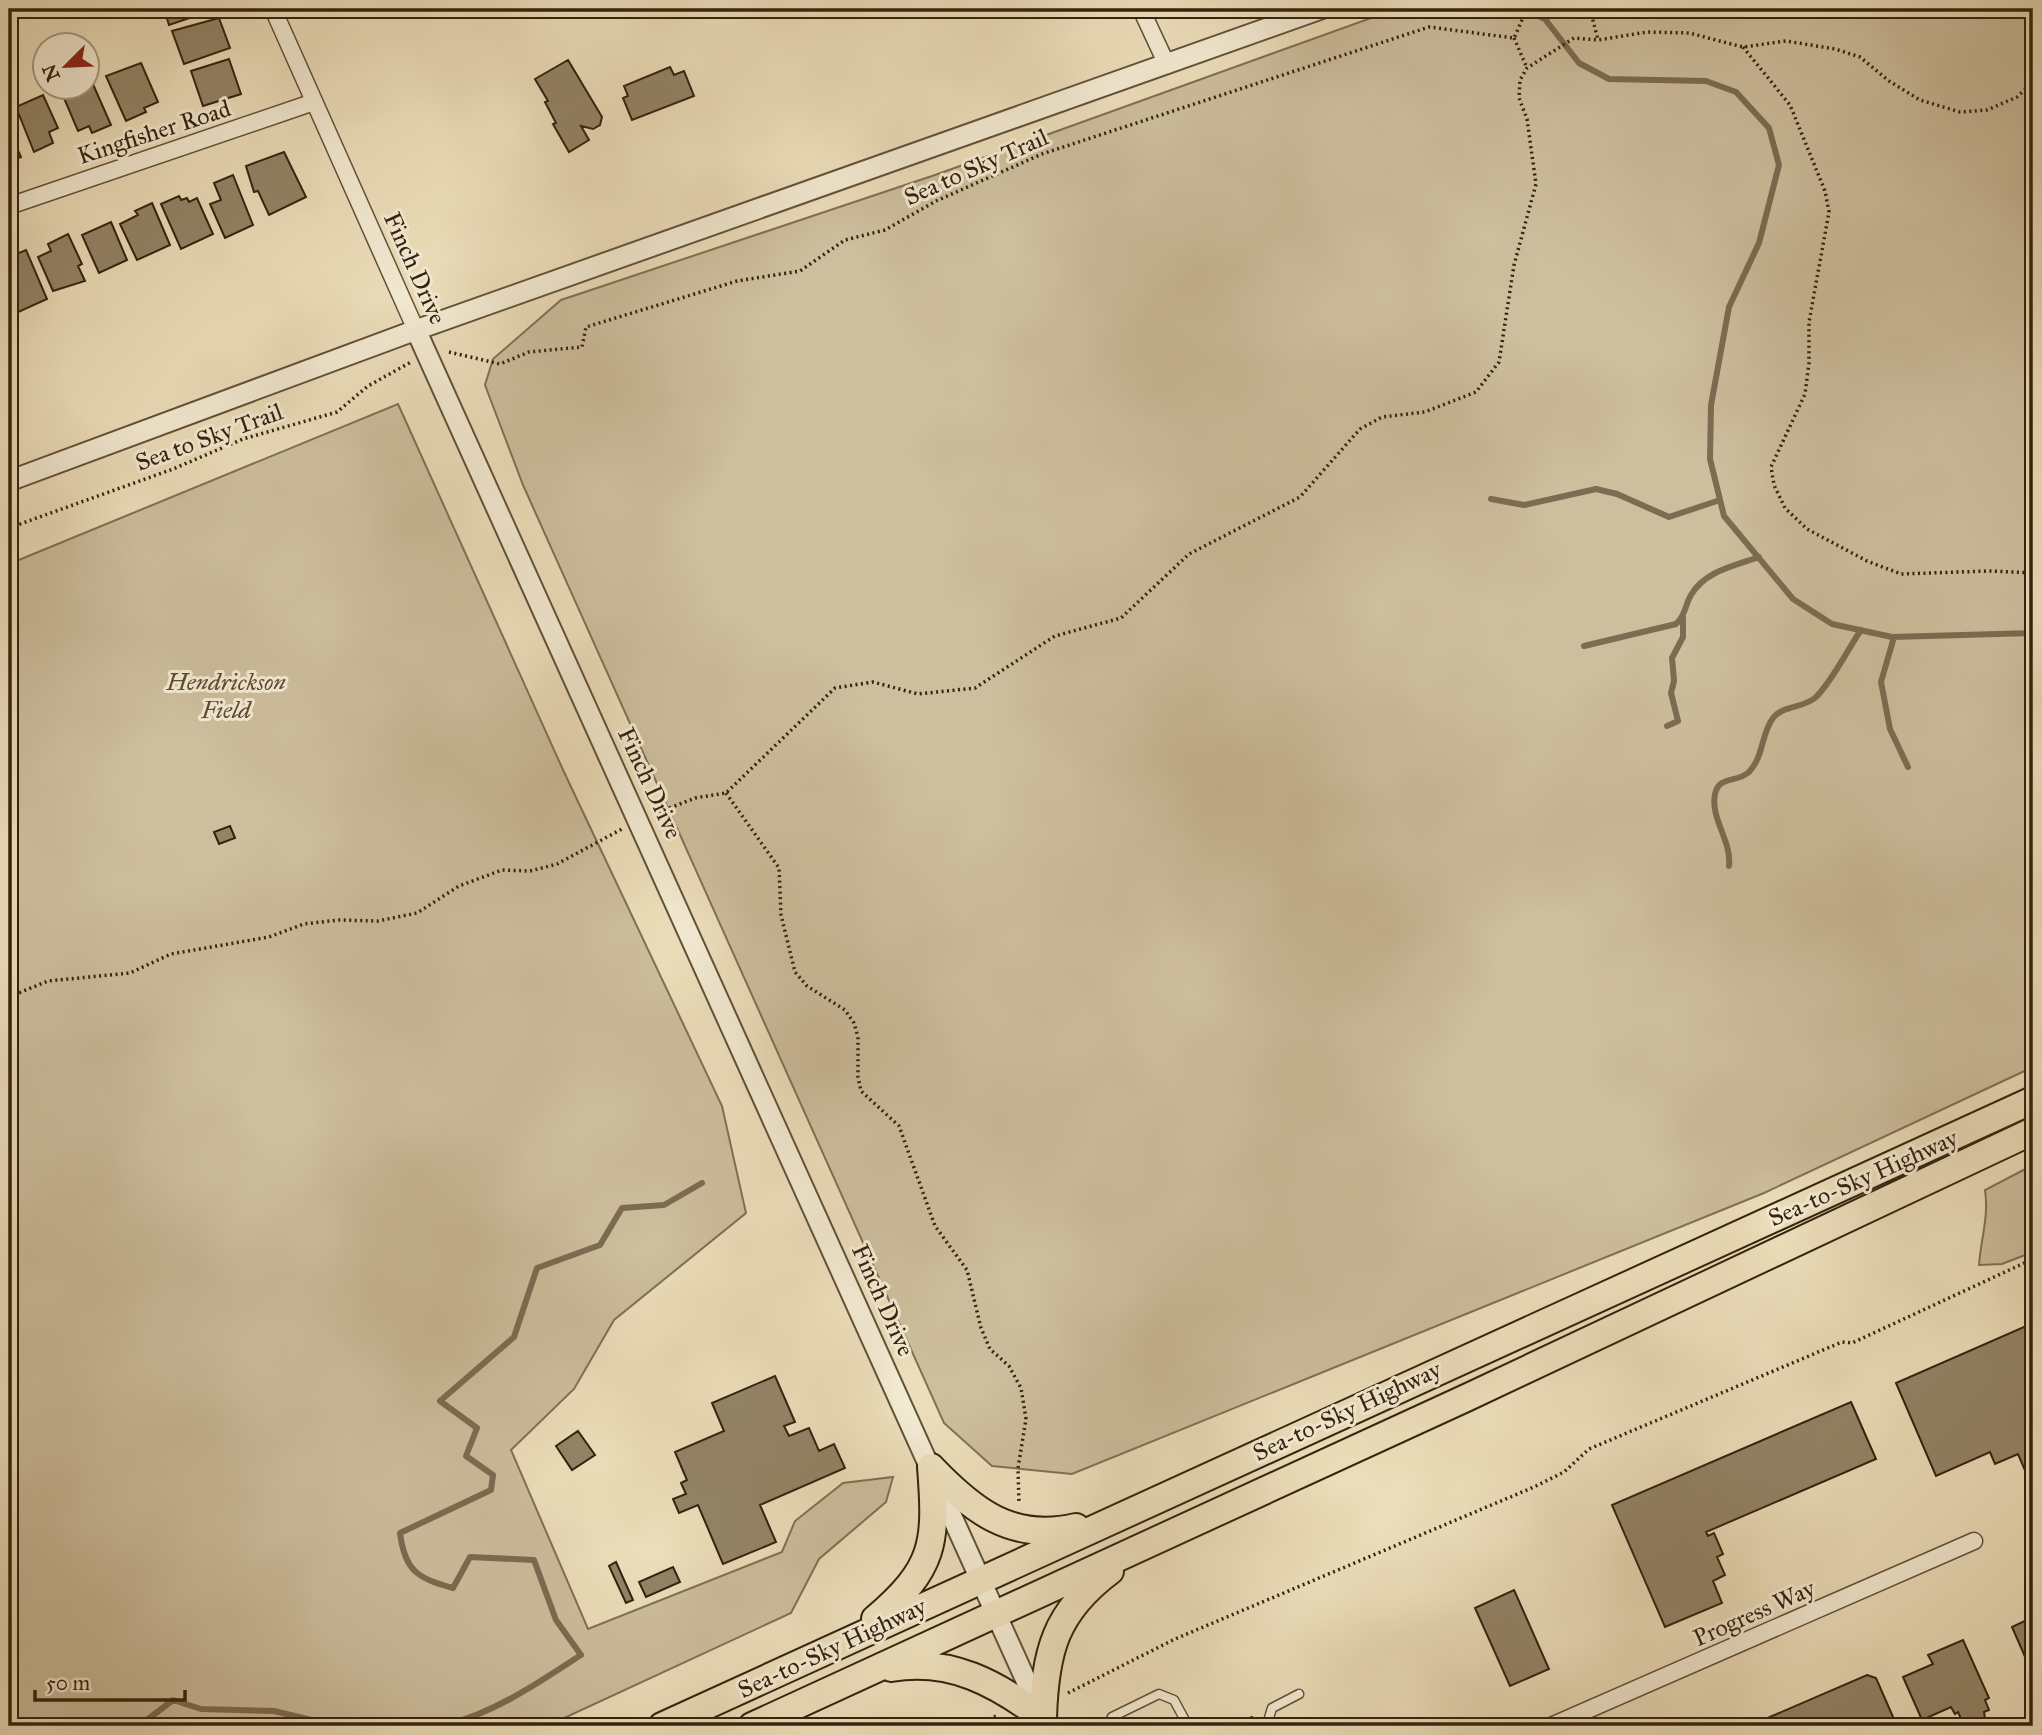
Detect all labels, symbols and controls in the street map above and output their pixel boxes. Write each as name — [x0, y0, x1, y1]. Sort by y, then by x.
north arrow — [32, 32, 102, 102]
text: N — [37, 61, 65, 85]
street label: Kingfisher Road — [74, 93, 234, 171]
street label: Sea to Sky Trail — [899, 122, 1053, 212]
street label: Finch Drive — [377, 207, 453, 329]
street label: Sea to Sky Trail — [131, 396, 287, 478]
park label: Hendrickson Field — [165, 667, 286, 725]
street label: Finch Drive — [611, 723, 689, 843]
street label: Sea-to-Sky Highway — [1764, 1122, 1963, 1233]
street label: Finch Drive — [845, 1239, 921, 1361]
street label: Sea-to-Sky Highway — [1248, 1354, 1447, 1468]
street label: Progress Way — [1688, 1573, 1820, 1653]
street label: Sea-to-Sky Highway — [733, 1591, 932, 1705]
scale bar — [35, 1658, 186, 1702]
text: 50 m — [46, 1670, 91, 1696]

